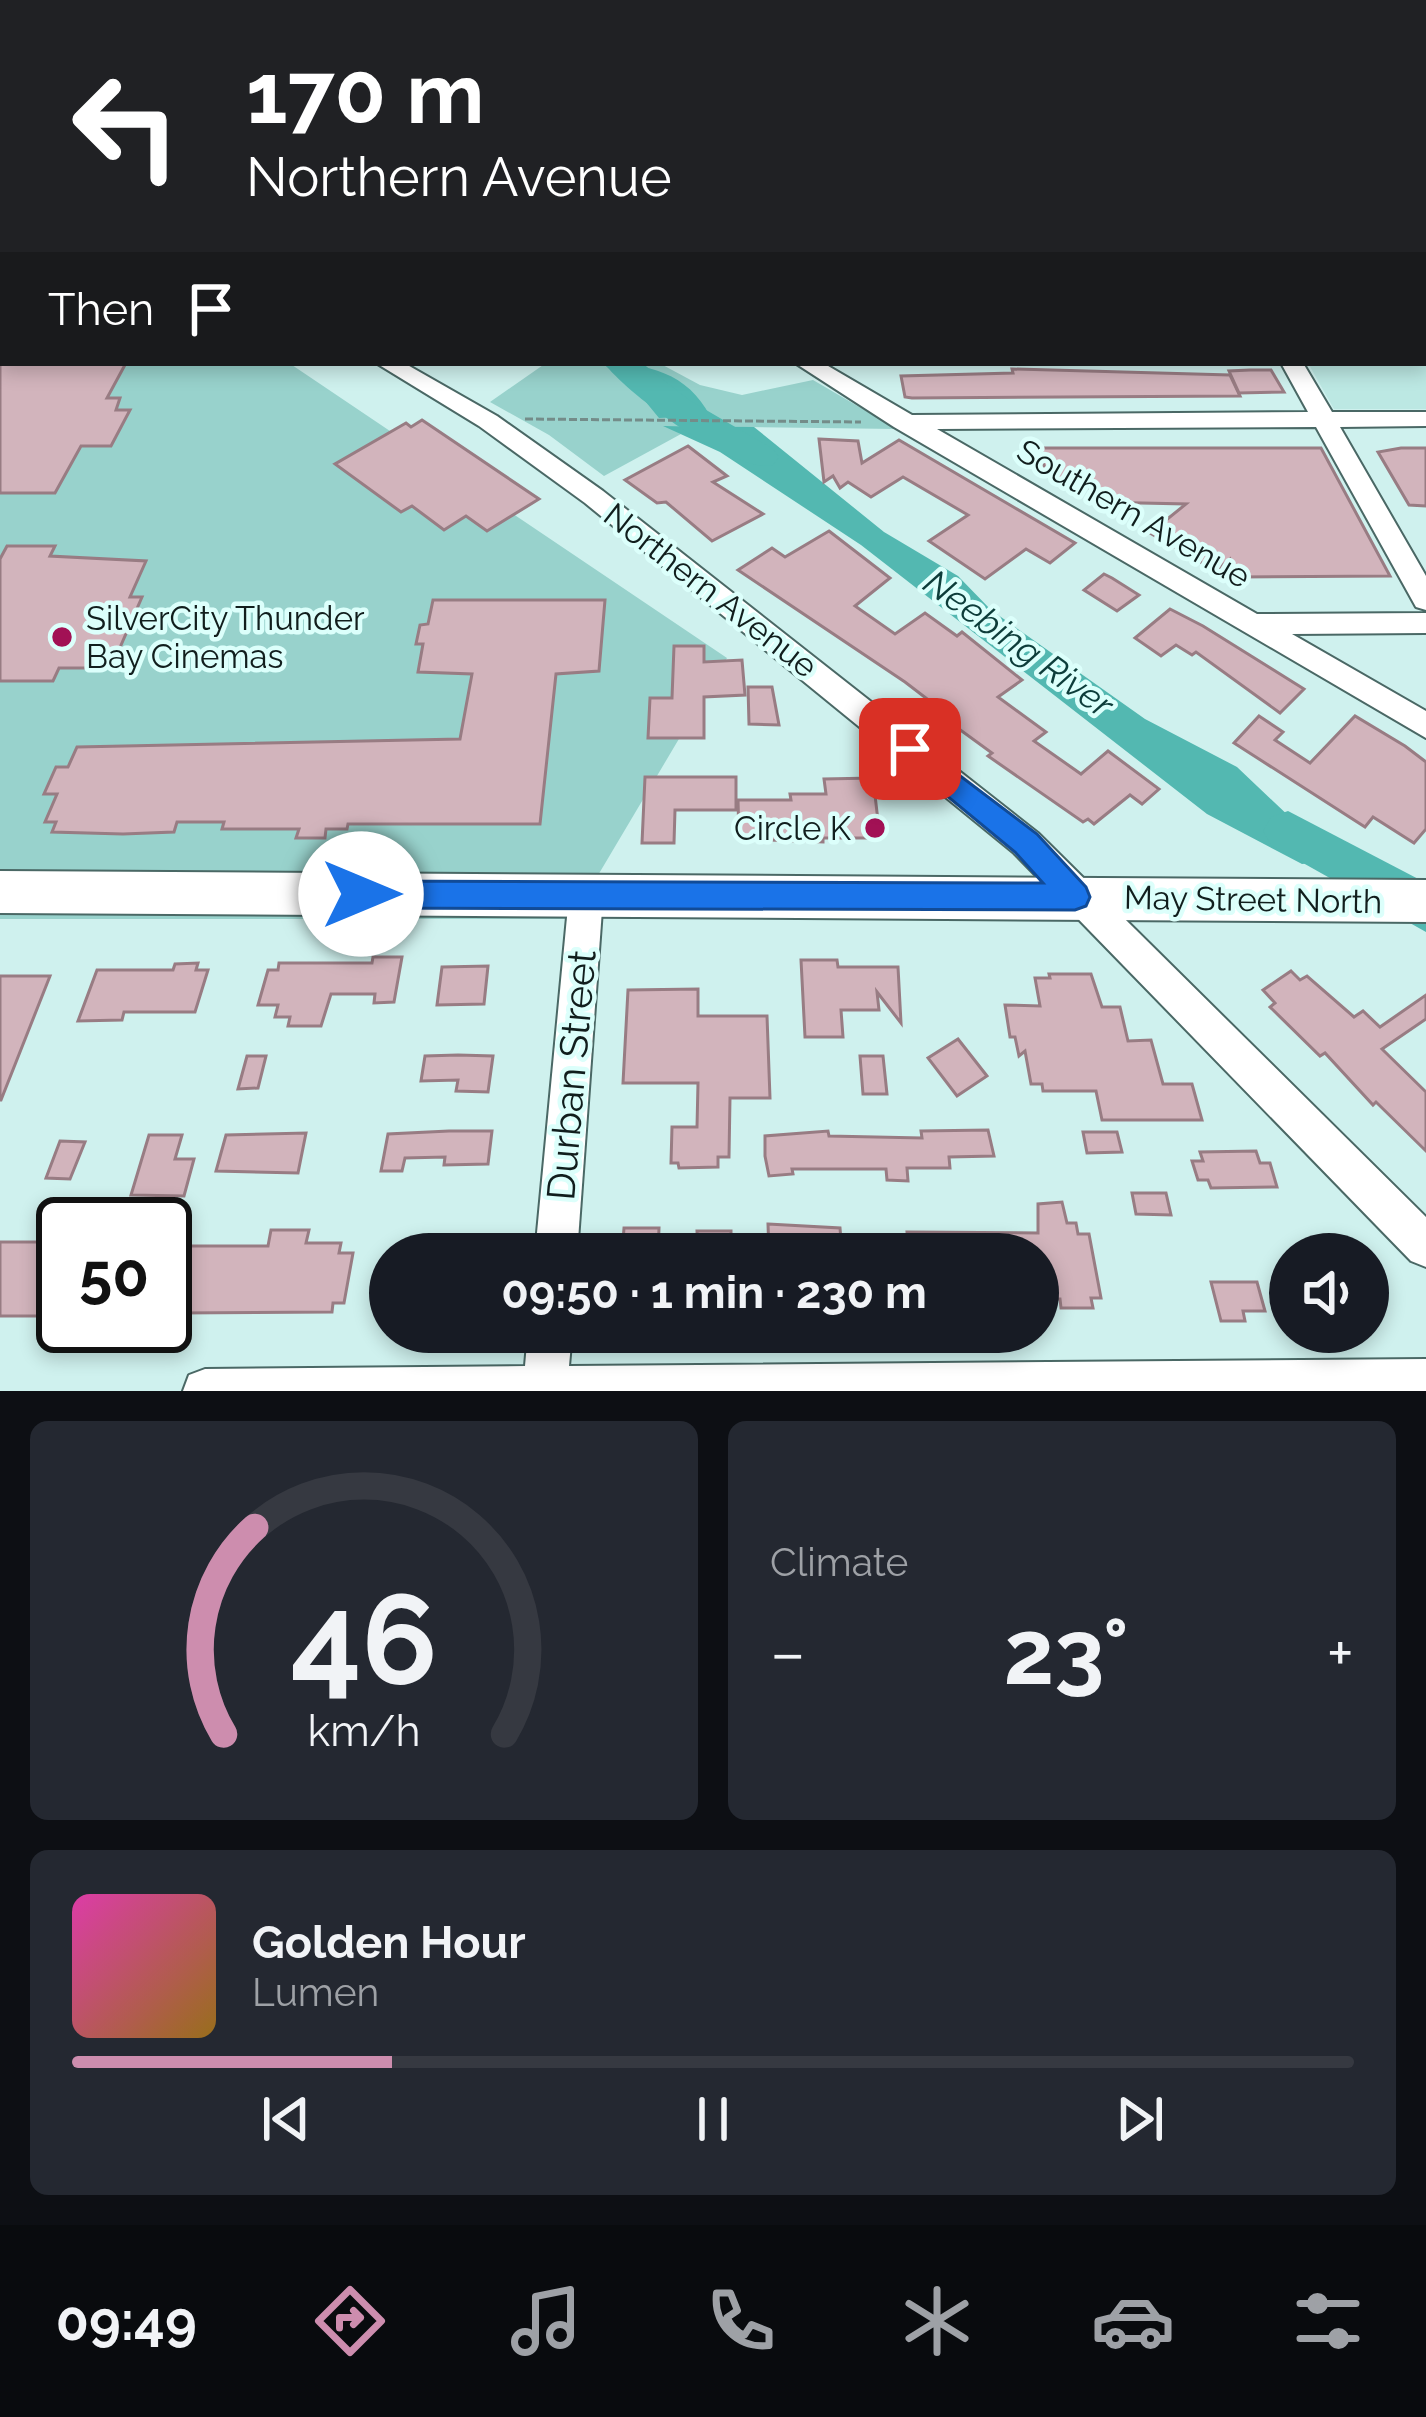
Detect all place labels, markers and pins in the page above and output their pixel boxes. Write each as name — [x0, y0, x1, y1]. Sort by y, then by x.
place label: SilverCity Thunder Bay Cinemas — [86, 599, 365, 676]
marker: SilverCity Thunder Bay Cinemas — [49, 624, 75, 650]
pin — [859, 698, 961, 800]
place label: Circle K — [734, 809, 852, 848]
marker: Circle K — [862, 815, 888, 841]

